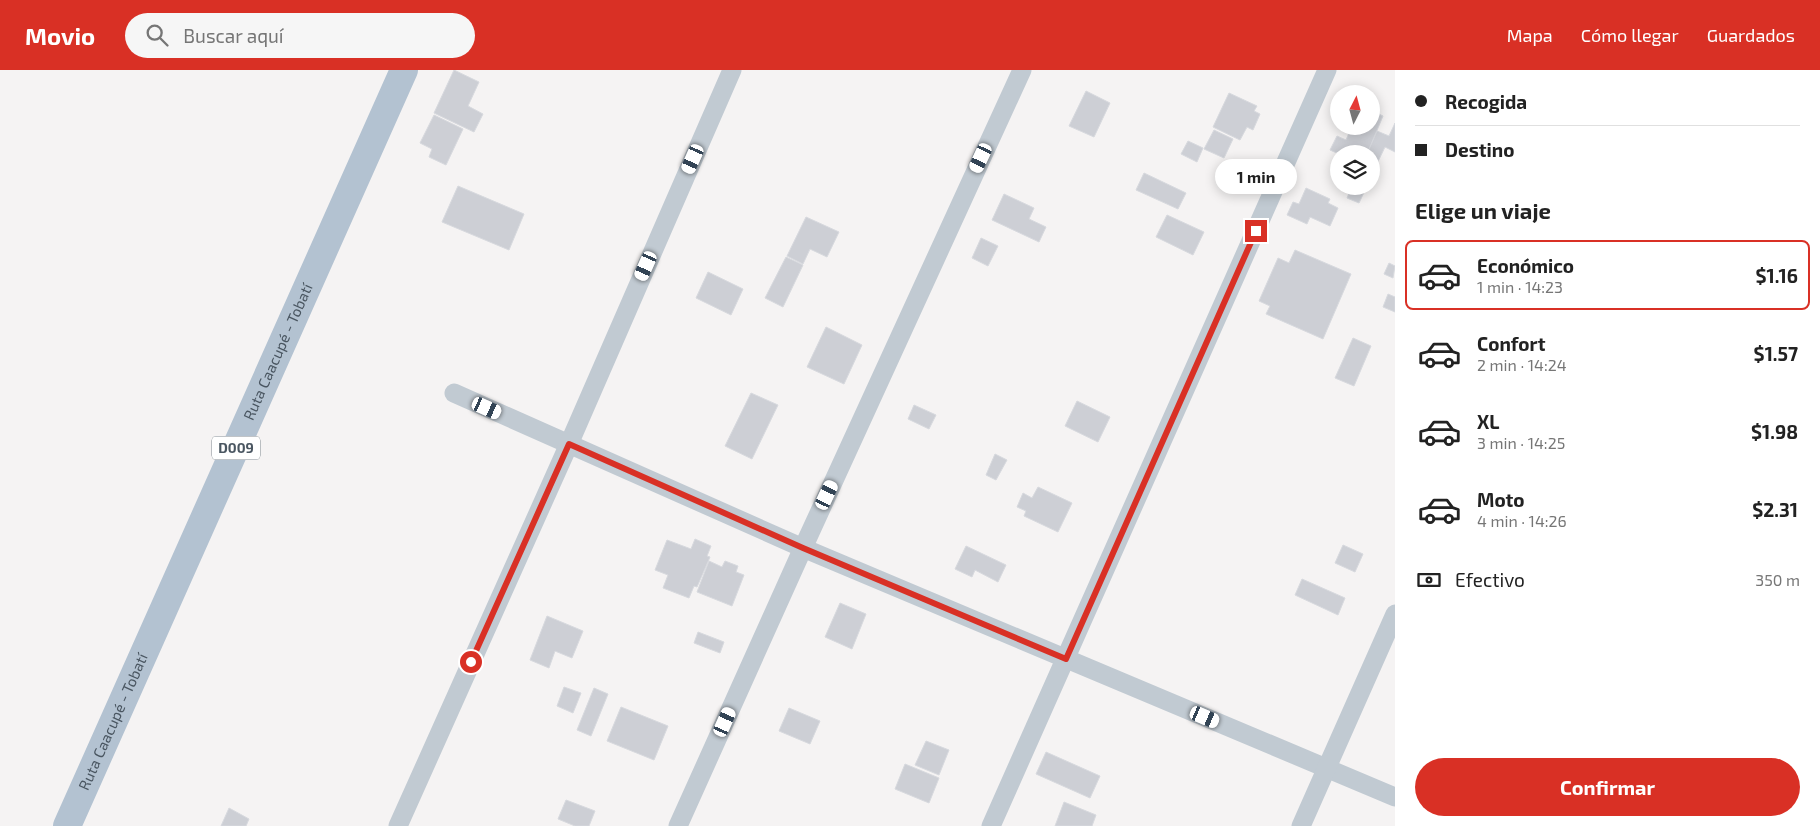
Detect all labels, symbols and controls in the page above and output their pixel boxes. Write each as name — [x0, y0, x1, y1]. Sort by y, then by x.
search box — [125, 13, 475, 58]
text: Movio — [25, 21, 95, 50]
icon: search — [143, 21, 171, 49]
text: Buscar aquí — [183, 24, 284, 47]
text: Mapa — [1507, 24, 1553, 46]
text: Cómo llegar — [1581, 24, 1679, 46]
text: Guardados — [1707, 24, 1795, 46]
north arrow — [1330, 85, 1380, 135]
map controls — [1330, 85, 1380, 195]
text: Recogida — [1445, 90, 1527, 113]
text: Destino — [1445, 138, 1514, 161]
car — [967, 141, 994, 175]
car — [680, 142, 705, 176]
button: layers — [1330, 145, 1380, 195]
callout: 1 min — [1215, 159, 1297, 194]
text: 1 min — [1237, 167, 1275, 186]
text: Elige un viaje — [1415, 197, 1551, 223]
route end — [1245, 220, 1267, 242]
car — [633, 249, 658, 283]
icon: car — [1417, 253, 1462, 298]
text: Económico — [1477, 254, 1574, 277]
text: $1.16 — [1756, 264, 1798, 287]
text: 1 min · 14:23 — [1477, 277, 1563, 296]
street label: Ruta Caacupé - Tobatí — [239, 279, 316, 423]
icon: car — [1417, 331, 1462, 376]
text: Confort — [1477, 332, 1545, 355]
text: $1.57 — [1754, 342, 1798, 365]
text: 2 min · 14:24 — [1477, 355, 1567, 374]
car — [470, 395, 503, 421]
icon: car — [1417, 409, 1462, 454]
text: XL — [1477, 410, 1499, 433]
text: $1.98 — [1751, 420, 1798, 443]
text: 3 min · 14:25 — [1477, 433, 1565, 452]
road number: D009 — [212, 436, 260, 459]
car — [813, 478, 840, 512]
icon: car — [1417, 487, 1462, 532]
text: Moto — [1477, 488, 1525, 511]
text: $2.31 — [1752, 498, 1798, 521]
text: 4 min · 14:26 — [1477, 511, 1567, 530]
icon: cash — [1415, 566, 1443, 594]
text: Efectivo — [1455, 568, 1525, 591]
text: 350 m — [1755, 570, 1800, 589]
street label: Ruta Caacupé - Tobatí — [74, 649, 151, 793]
route start — [460, 651, 482, 673]
car — [1188, 704, 1221, 730]
car — [712, 705, 737, 739]
button: Confirmar — [1415, 758, 1800, 816]

